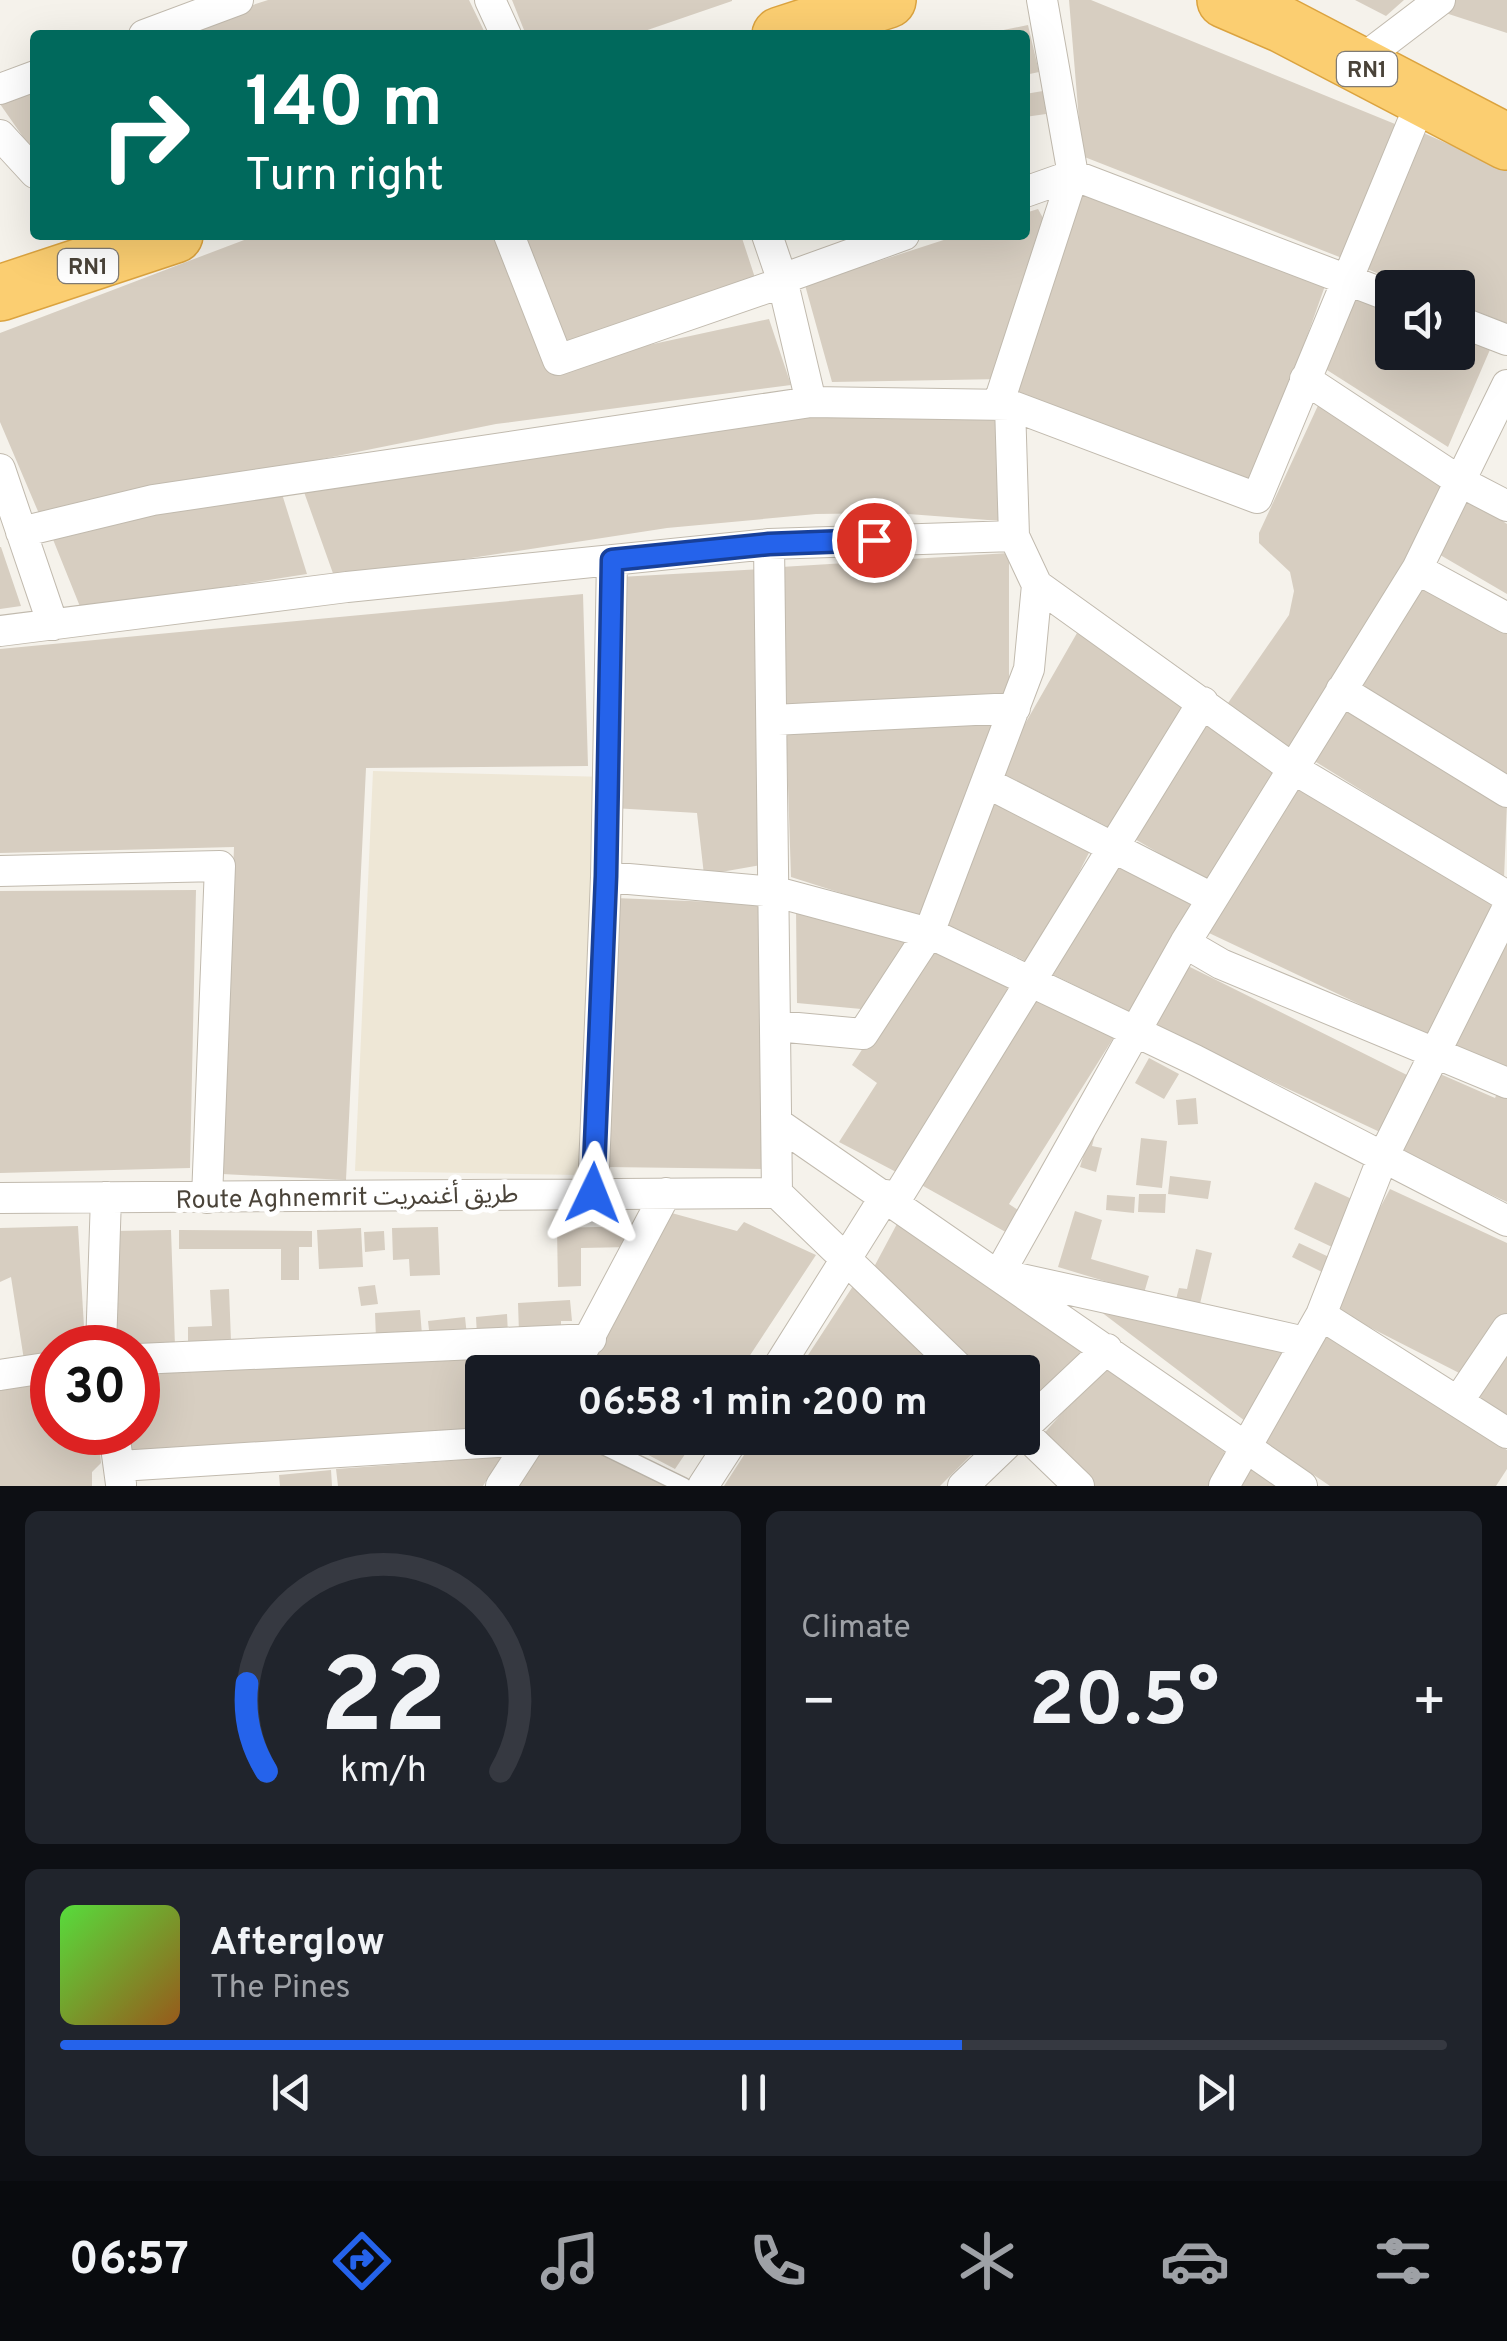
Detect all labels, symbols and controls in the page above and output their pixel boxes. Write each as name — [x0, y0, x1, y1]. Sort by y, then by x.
road number: RN1 — [1337, 52, 1397, 86]
text: 140 m — [245, 62, 443, 151]
icon: right — [80, 70, 210, 200]
text: Turn right — [245, 149, 444, 206]
road number: RN1 — [58, 249, 118, 283]
map controls — [1375, 270, 1475, 370]
button: sound — [1375, 270, 1475, 370]
pin — [832, 498, 917, 583]
icon: arrive — [847, 513, 902, 568]
position arrow — [541, 1141, 645, 1245]
street label: Route Aghnemrit طريق أغنمريت — [175, 1178, 519, 1218]
speed limit sign: 30 — [30, 1325, 160, 1455]
text: 06:58 · 1 min · 200 m — [577, 1380, 928, 1429]
text: Climate — [801, 1609, 911, 1649]
text: 22 — [319, 1637, 447, 1769]
text: 20.5° — [1029, 1657, 1219, 1752]
text: − — [801, 1670, 836, 1740]
text: + — [1412, 1670, 1447, 1740]
text: km/h — [340, 1749, 426, 1795]
text: Afterglow — [210, 1920, 385, 1969]
text: The Pines — [210, 1969, 351, 2009]
icon: previous — [264, 2065, 319, 2120]
icon: pause — [726, 2065, 781, 2120]
icon: next — [1188, 2065, 1243, 2120]
icon: directions — [327, 2226, 397, 2296]
icon: music — [535, 2226, 605, 2296]
icon: phone — [743, 2226, 813, 2296]
icon: climate — [952, 2226, 1022, 2296]
icon: car — [1160, 2226, 1230, 2296]
icon: filters — [1368, 2226, 1438, 2296]
text: 06:57 — [69, 2233, 189, 2290]

